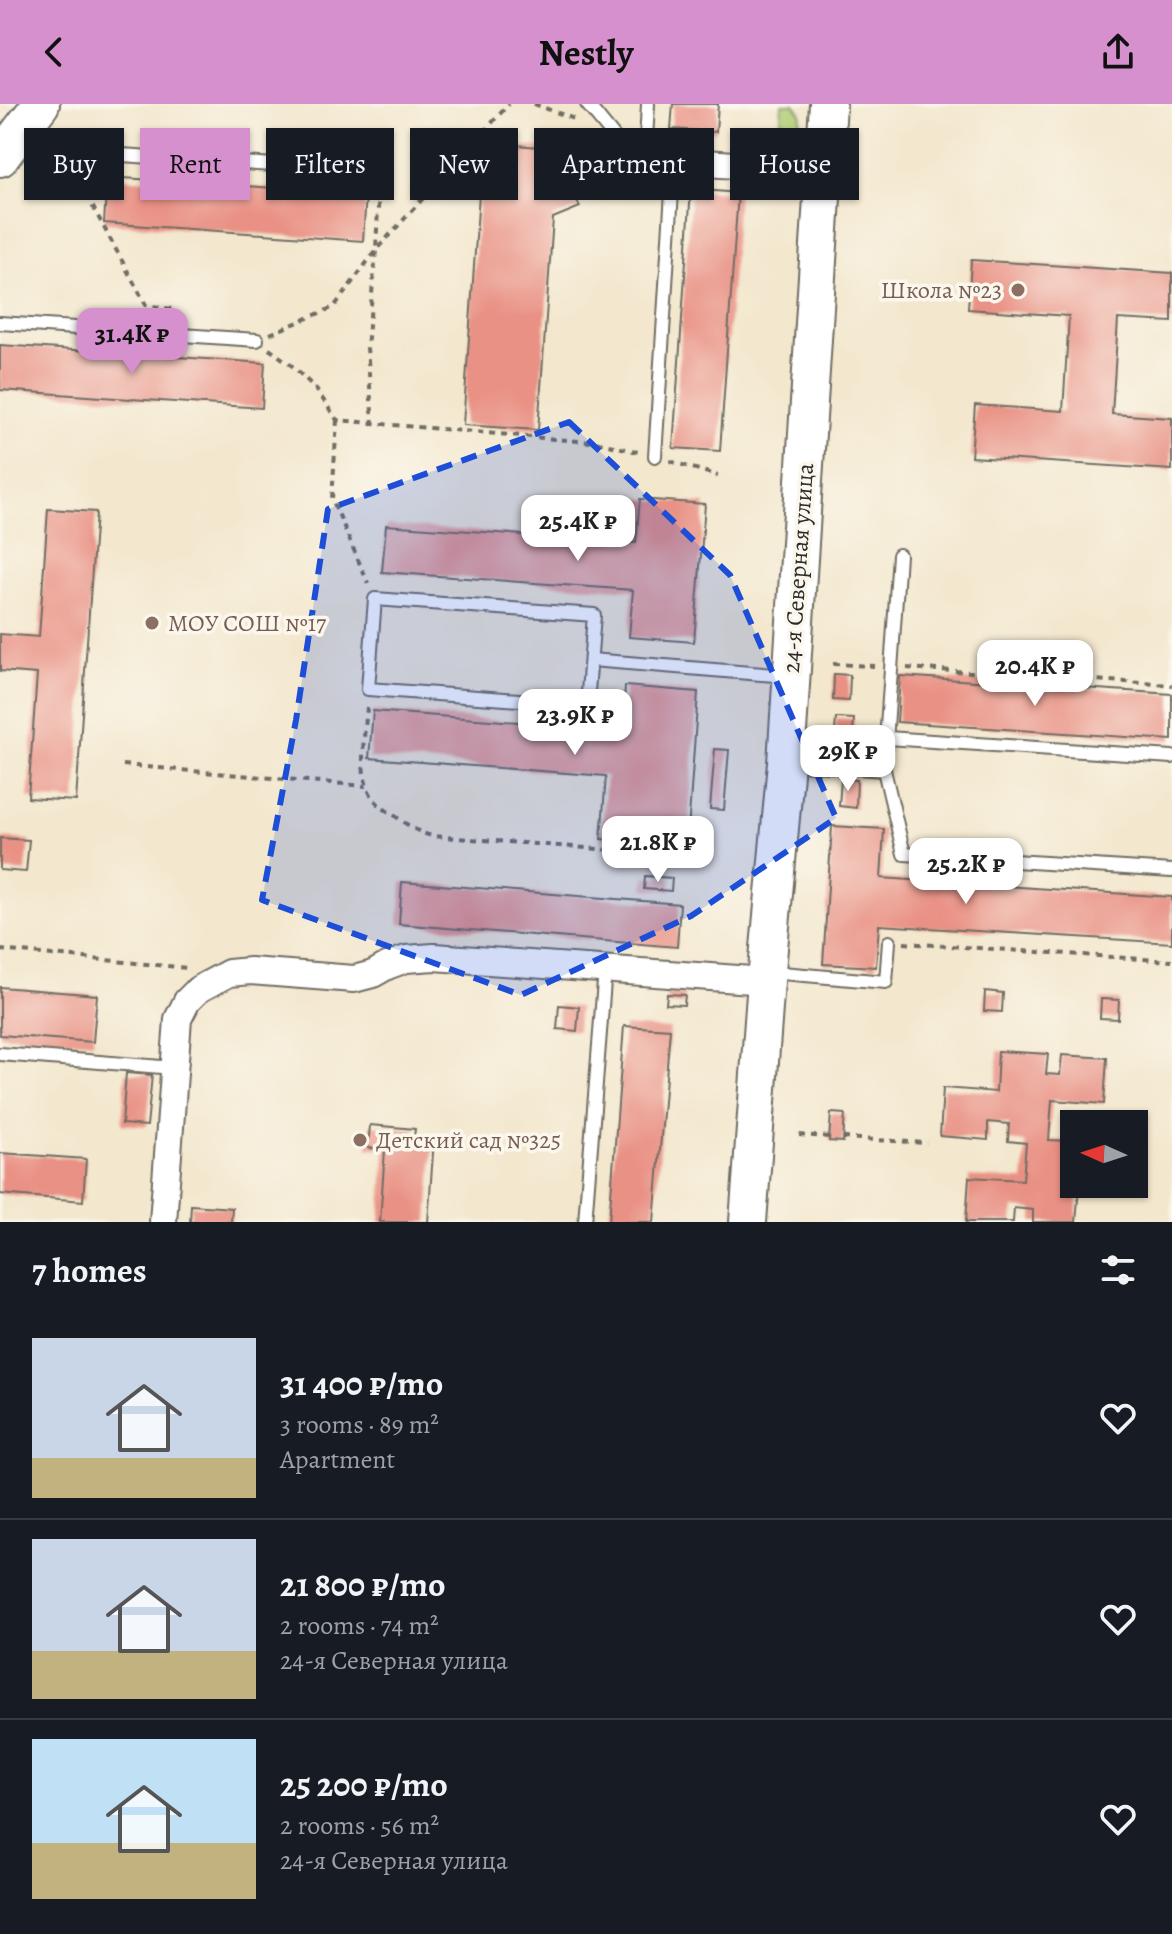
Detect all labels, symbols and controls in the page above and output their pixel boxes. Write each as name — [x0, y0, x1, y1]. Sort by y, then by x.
text: Nestly — [539, 28, 633, 77]
icon: back — [32, 30, 76, 74]
icon: share — [1096, 30, 1140, 74]
chip: Buy — [24, 128, 124, 200]
chip: Rent — [140, 128, 250, 200]
chip: Filters — [266, 128, 394, 200]
chip: New — [410, 128, 518, 200]
chip: Apartment — [534, 128, 714, 200]
chip: House — [730, 128, 859, 200]
place label: Школа №23 — [881, 274, 1002, 306]
marker: Школа №23 — [1009, 281, 1027, 299]
pin: 31.4K ₽ — [58, 308, 206, 376]
text: 31.4K ₽ — [95, 316, 169, 351]
street label: 24-я Северная улица — [775, 462, 821, 674]
pin: 25.4K ₽ — [504, 495, 652, 563]
text: 25.4K ₽ — [539, 503, 617, 538]
place label: МОУ СОШ №17 — [168, 607, 327, 639]
marker: МОУ СОШ №17 — [143, 614, 161, 632]
pin: 20.4K ₽ — [961, 640, 1109, 708]
text: 20.4K ₽ — [995, 648, 1075, 683]
pin: 23.9K ₽ — [501, 689, 649, 757]
text: 23.9K ₽ — [536, 697, 614, 732]
pin: 29K ₽ — [792, 725, 904, 793]
text: 29K ₽ — [818, 733, 878, 768]
pin: 21.8K ₽ — [584, 816, 732, 884]
text: 21.8K ₽ — [620, 824, 696, 859]
pin: 25.2K ₽ — [892, 838, 1040, 906]
text: 25.2K ₽ — [927, 846, 1005, 881]
north arrow — [1060, 1110, 1148, 1198]
map controls — [1060, 1110, 1148, 1198]
place label: Детский сад №325 — [376, 1124, 561, 1156]
marker: Детский сад №325 — [351, 1131, 369, 1149]
text: 7 homes — [32, 1247, 147, 1294]
icon: filters — [1096, 1248, 1140, 1292]
text: 31 400 ₽/mo — [280, 1360, 443, 1407]
icon: home — [96, 1370, 192, 1466]
icon: heart — [1096, 1396, 1140, 1440]
text: 3 rooms · 89 m² — [280, 1407, 439, 1442]
text: Apartment — [280, 1442, 395, 1477]
text: 21 800 ₽/mo — [280, 1561, 445, 1608]
icon: home — [96, 1571, 192, 1667]
icon: heart — [1096, 1597, 1140, 1641]
text: 2 rooms · 74 m² — [280, 1608, 439, 1643]
text: 24-я Северная улица — [280, 1643, 508, 1678]
text: 25 200 ₽/mo — [280, 1761, 448, 1808]
icon: home — [96, 1771, 192, 1867]
icon: heart — [1096, 1797, 1140, 1841]
text: 2 rooms · 56 m² — [280, 1808, 439, 1843]
text: 24-я Северная улица — [280, 1843, 508, 1878]

